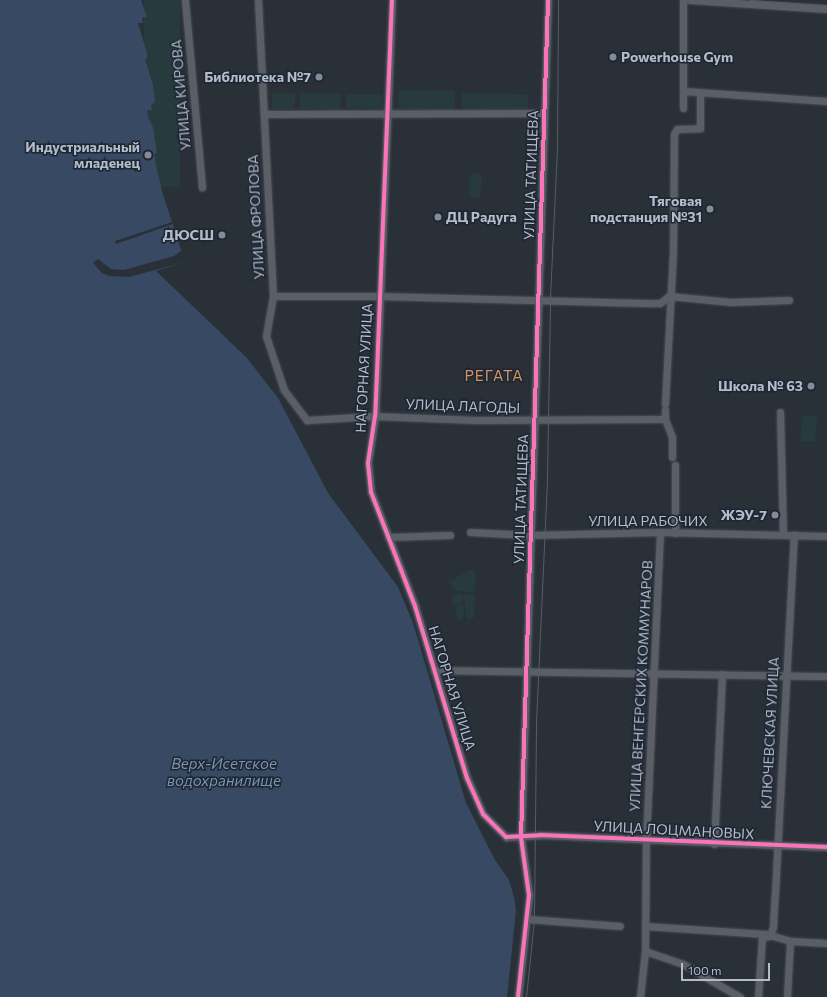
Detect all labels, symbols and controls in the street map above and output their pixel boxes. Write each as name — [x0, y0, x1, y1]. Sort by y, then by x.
street label: УЛИЦА КИРОВА — [168, 39, 194, 151]
place label: Powerhouse Gym — [621, 49, 733, 65]
marker: Powerhouse Gym — [608, 52, 618, 62]
place label: Библиотека №7 — [204, 69, 311, 85]
marker: Библиотека №7 — [314, 72, 324, 82]
street label: УЛИЦА ТАТИЩЕВА — [520, 110, 542, 240]
place label: Индустриальный младенец — [25, 139, 140, 172]
marker: Индустриальный младенец — [143, 150, 153, 160]
street label: УЛИЦА ФРОЛОВА — [244, 154, 268, 280]
place label: Тяговая подстанция №31 — [590, 193, 702, 226]
marker: Тяговая подстанция №31 — [705, 204, 715, 214]
place label: ДЦ Радуга — [446, 209, 517, 225]
marker: ДЦ Радуга — [433, 212, 443, 222]
place label: ДЮСШ — [163, 227, 214, 243]
marker: ДЮСШ — [217, 230, 227, 240]
street label: НАГОРНАЯ УЛИЦА — [352, 303, 376, 433]
district label: РЕГАТА — [464, 367, 524, 385]
place label: Школа № 63 — [718, 378, 803, 394]
marker: Школа № 63 — [806, 381, 816, 391]
street label: УЛИЦА ЛАГОДЫ — [405, 396, 521, 416]
street label: УЛИЦА ТАТИЩЕВА — [510, 434, 532, 564]
place label: ЖЭУ-7 — [721, 507, 767, 523]
marker: ЖЭУ-7 — [770, 510, 780, 520]
street label: УЛИЦА РАБОЧИХ — [588, 513, 708, 529]
street label: УЛИЦА ВЕНГЕРСКИХ КОММУНАРОВ — [626, 560, 656, 812]
street label: НАГОРНАЯ УЛИЦА — [425, 624, 479, 752]
street label: КЛЮЧЕВСКАЯ УЛИЦА — [758, 657, 782, 809]
water label: Верх-Исетское водохранилище — [167, 754, 281, 789]
street label: УЛИЦА ЛОЦМАНОВЫХ — [593, 817, 755, 843]
scale bar — [683, 955, 772, 981]
text: 100 m — [688, 963, 722, 977]

